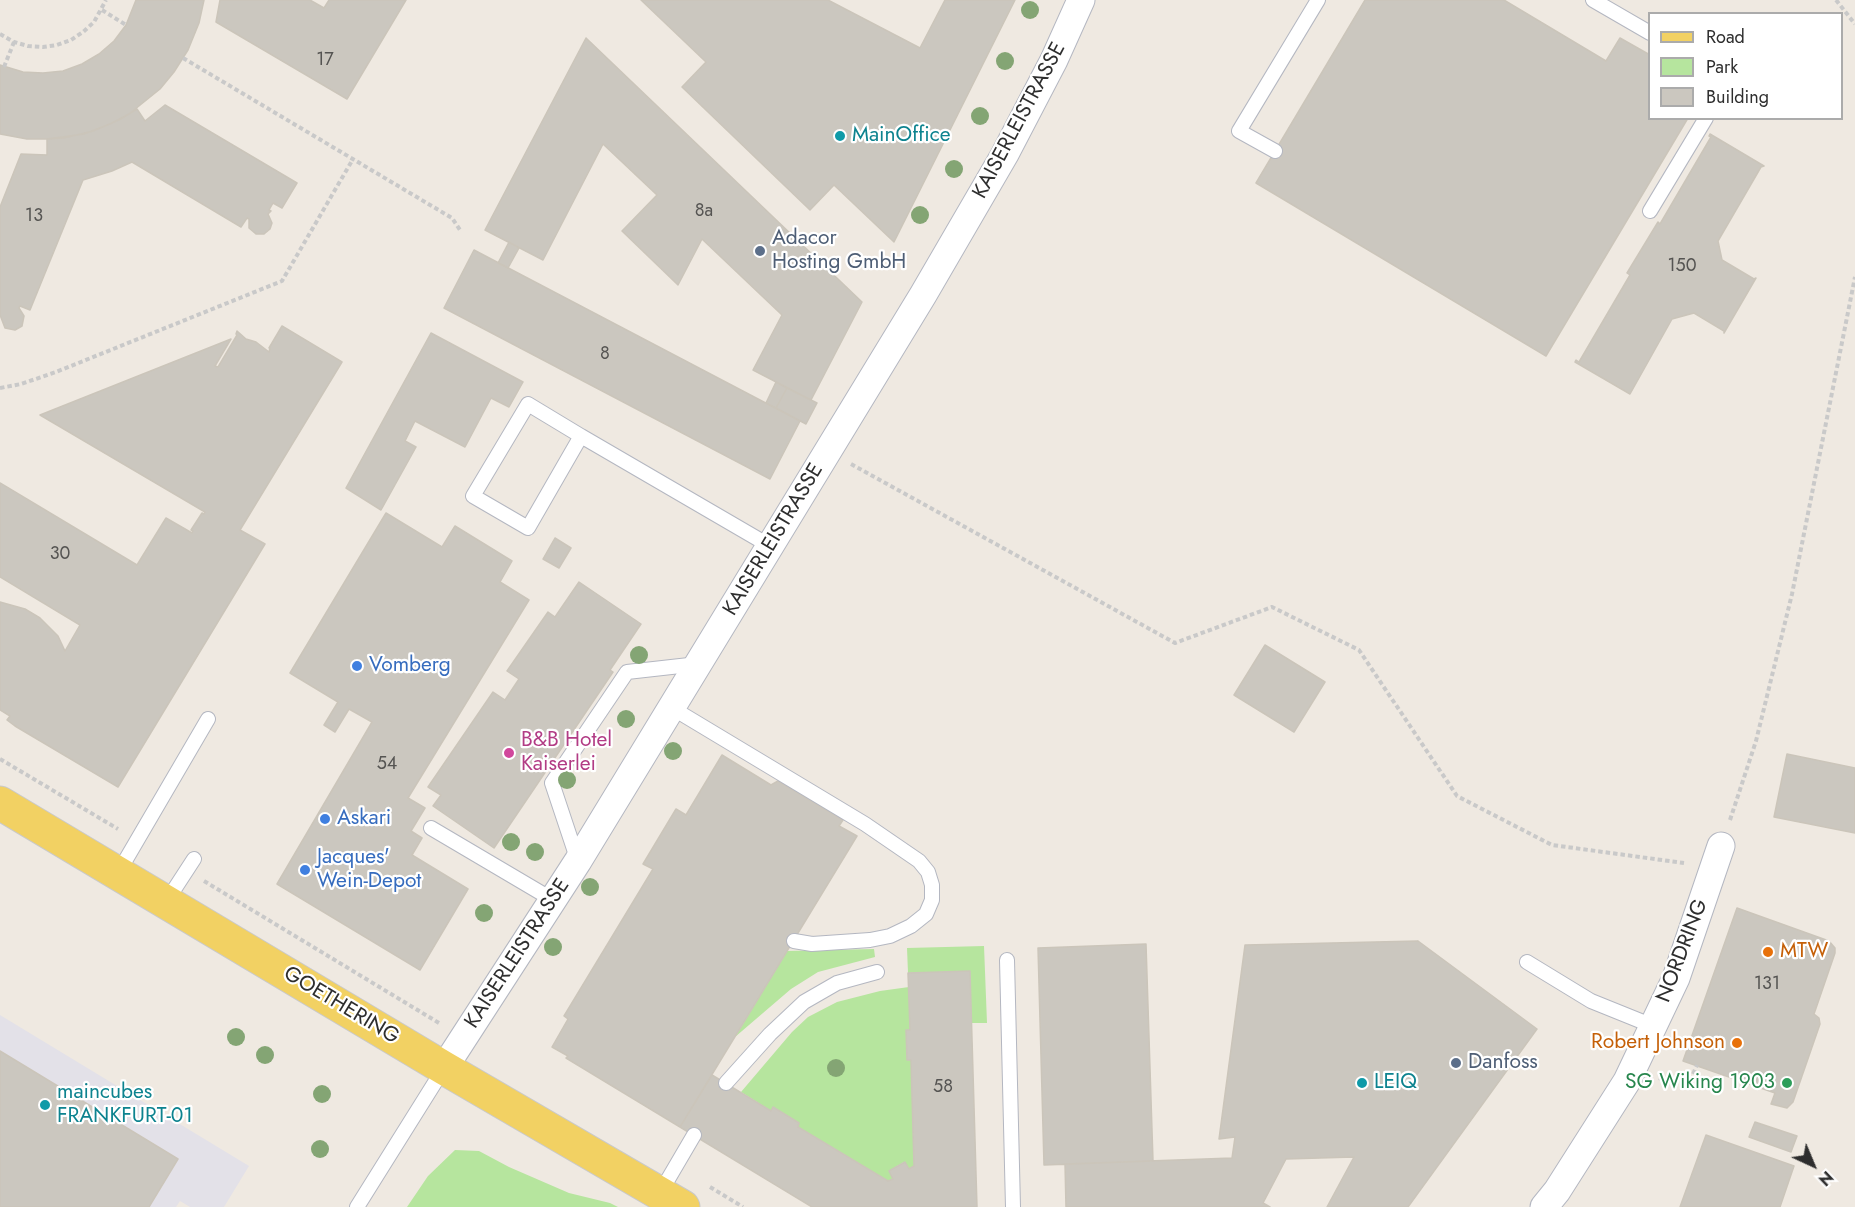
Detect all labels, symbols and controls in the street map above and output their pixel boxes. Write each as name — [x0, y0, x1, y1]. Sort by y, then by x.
legend — [1648, 12, 1843, 120]
text: Road — [1706, 24, 1745, 50]
street label: KAISERLEISTRASSE — [968, 39, 1072, 203]
house number: 17 — [316, 50, 334, 72]
text: Park — [1706, 54, 1738, 80]
text: Building — [1706, 84, 1769, 110]
place label: MainOffice — [852, 123, 951, 149]
marker: MainOffice — [833, 129, 847, 143]
house number: 8a — [695, 201, 713, 223]
house number: 13 — [25, 206, 43, 228]
place label: Adacor Hosting GmbH — [772, 226, 906, 276]
marker: Adacor Hosting GmbH — [753, 244, 767, 258]
house number: 150 — [1667, 256, 1697, 278]
house number: 8 — [600, 344, 610, 366]
street label: KAISERLEISTRASSE — [719, 459, 829, 621]
house number: 30 — [50, 544, 70, 566]
place label: Vomberg — [369, 653, 451, 679]
marker: Vomberg — [350, 659, 364, 673]
place label: B&B Hotel Kaiserlei — [521, 728, 612, 778]
marker: B&B Hotel Kaiserlei — [502, 746, 516, 760]
house number: 54 — [377, 754, 397, 776]
place label: Askari — [337, 806, 391, 832]
marker: Askari — [318, 812, 332, 826]
place label: Jacques' Wein-Depot — [317, 845, 421, 895]
marker: Jacques' Wein-Depot — [298, 863, 312, 877]
street label: KAISERLEISTRASSE — [460, 874, 576, 1034]
street label: NORDRING — [1652, 896, 1714, 1006]
place label: MTW — [1780, 939, 1828, 965]
marker: MTW — [1761, 945, 1775, 959]
street label: GOETHERING — [279, 962, 403, 1050]
house number: 131 — [1754, 974, 1780, 996]
place label: Robert Johnson — [1591, 1030, 1725, 1056]
marker: Robert Johnson — [1730, 1036, 1744, 1050]
place label: Danfoss — [1468, 1050, 1538, 1076]
marker: Danfoss — [1449, 1056, 1463, 1070]
place label: LEIQ — [1374, 1070, 1417, 1096]
place label: SG Wiking 1903 — [1625, 1070, 1775, 1096]
marker: LEIQ — [1355, 1076, 1369, 1090]
marker: SG Wiking 1903 — [1780, 1076, 1794, 1090]
house number: 58 — [933, 1077, 953, 1099]
place label: maincubes FRANKFURT-01 — [57, 1080, 193, 1130]
marker: maincubes FRANKFURT-01 — [38, 1098, 52, 1112]
north arrow — [1783, 1135, 1843, 1195]
text: N — [1813, 1166, 1838, 1191]

